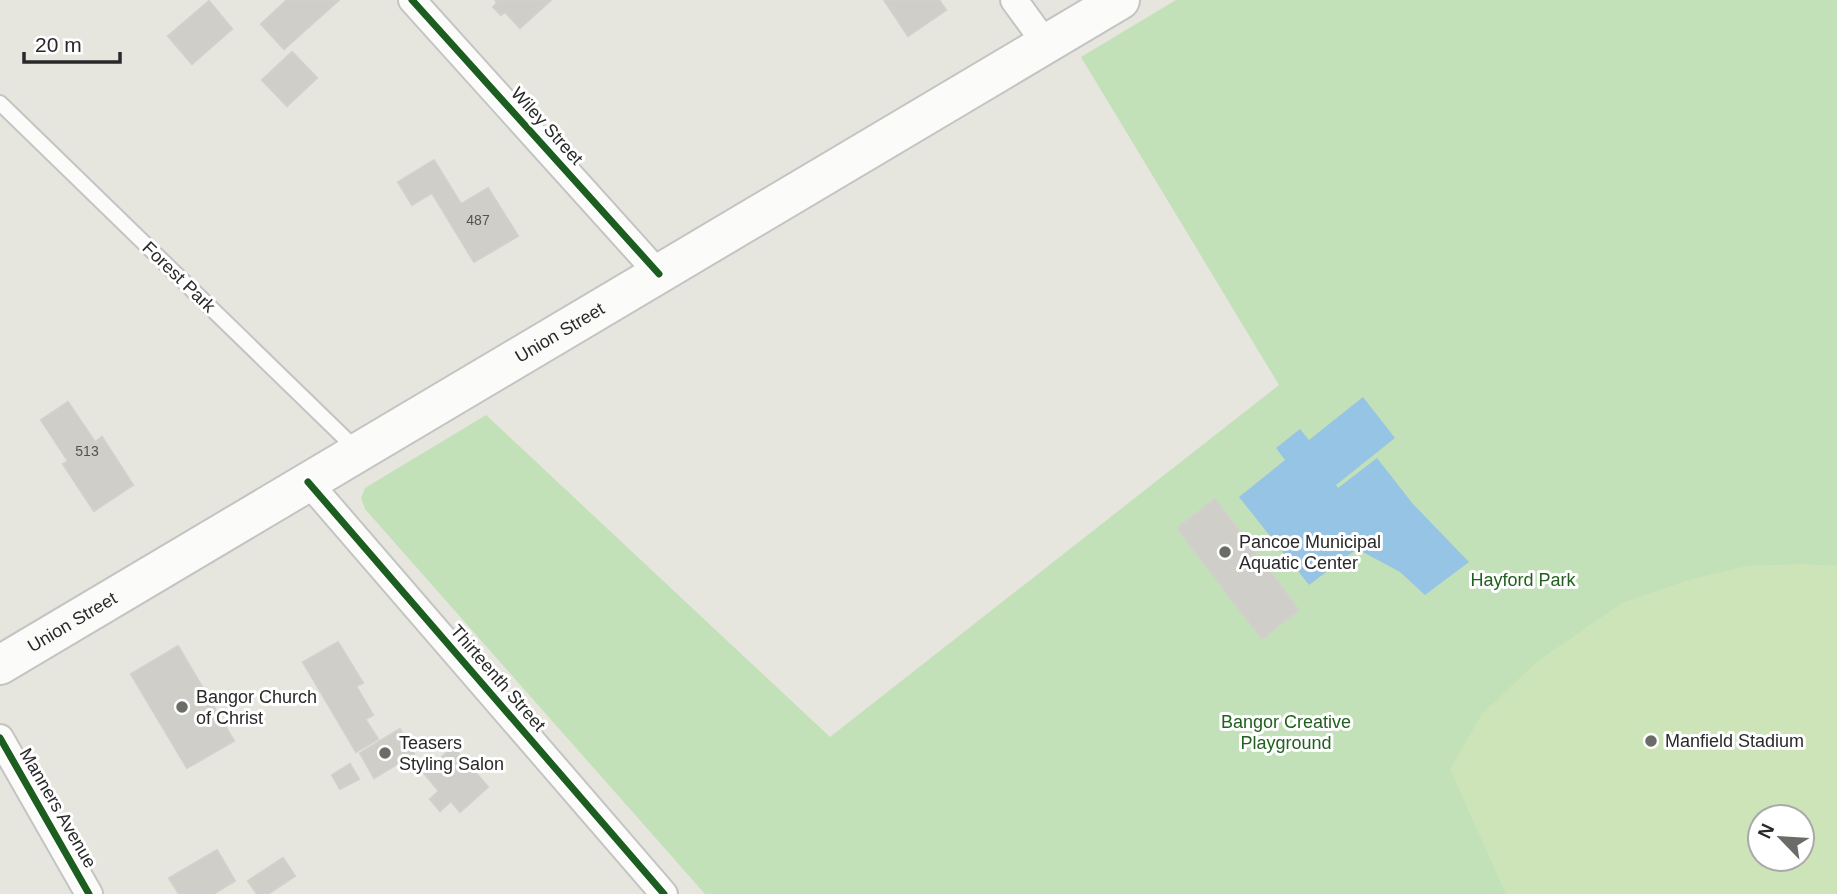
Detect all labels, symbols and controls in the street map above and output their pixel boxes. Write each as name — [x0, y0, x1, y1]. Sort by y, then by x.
scale bar — [24, 21, 121, 65]
text: 20 m — [35, 33, 82, 56]
street label: Wiley Street — [507, 83, 587, 169]
house number: 487 — [466, 212, 490, 228]
street label: Forest Park — [139, 237, 220, 317]
street label: Union Street — [512, 298, 608, 367]
house number: 513 — [75, 443, 99, 459]
place label: Pancoe Municipal Aquatic Center — [1239, 532, 1381, 573]
marker: Pancoe Municipal Aquatic Center — [1217, 544, 1233, 560]
park label: Hayford Park — [1470, 570, 1577, 590]
street label: Union Street — [24, 588, 120, 656]
street label: Thirteenth Street — [446, 621, 550, 735]
place label: Bangor Church of Christ — [196, 687, 317, 728]
marker: Bangor Church of Christ — [174, 699, 190, 715]
park label: Bangor Creative Playground — [1221, 712, 1351, 753]
place label: Manfield Stadium — [1665, 731, 1804, 751]
place label: Teasers Styling Salon — [399, 733, 504, 774]
marker: Manfield Stadium — [1643, 733, 1659, 749]
street label: Manners Avenue — [16, 745, 100, 871]
marker: Teasers Styling Salon — [377, 745, 393, 761]
north arrow — [1746, 803, 1816, 873]
text: N — [1754, 820, 1778, 842]

